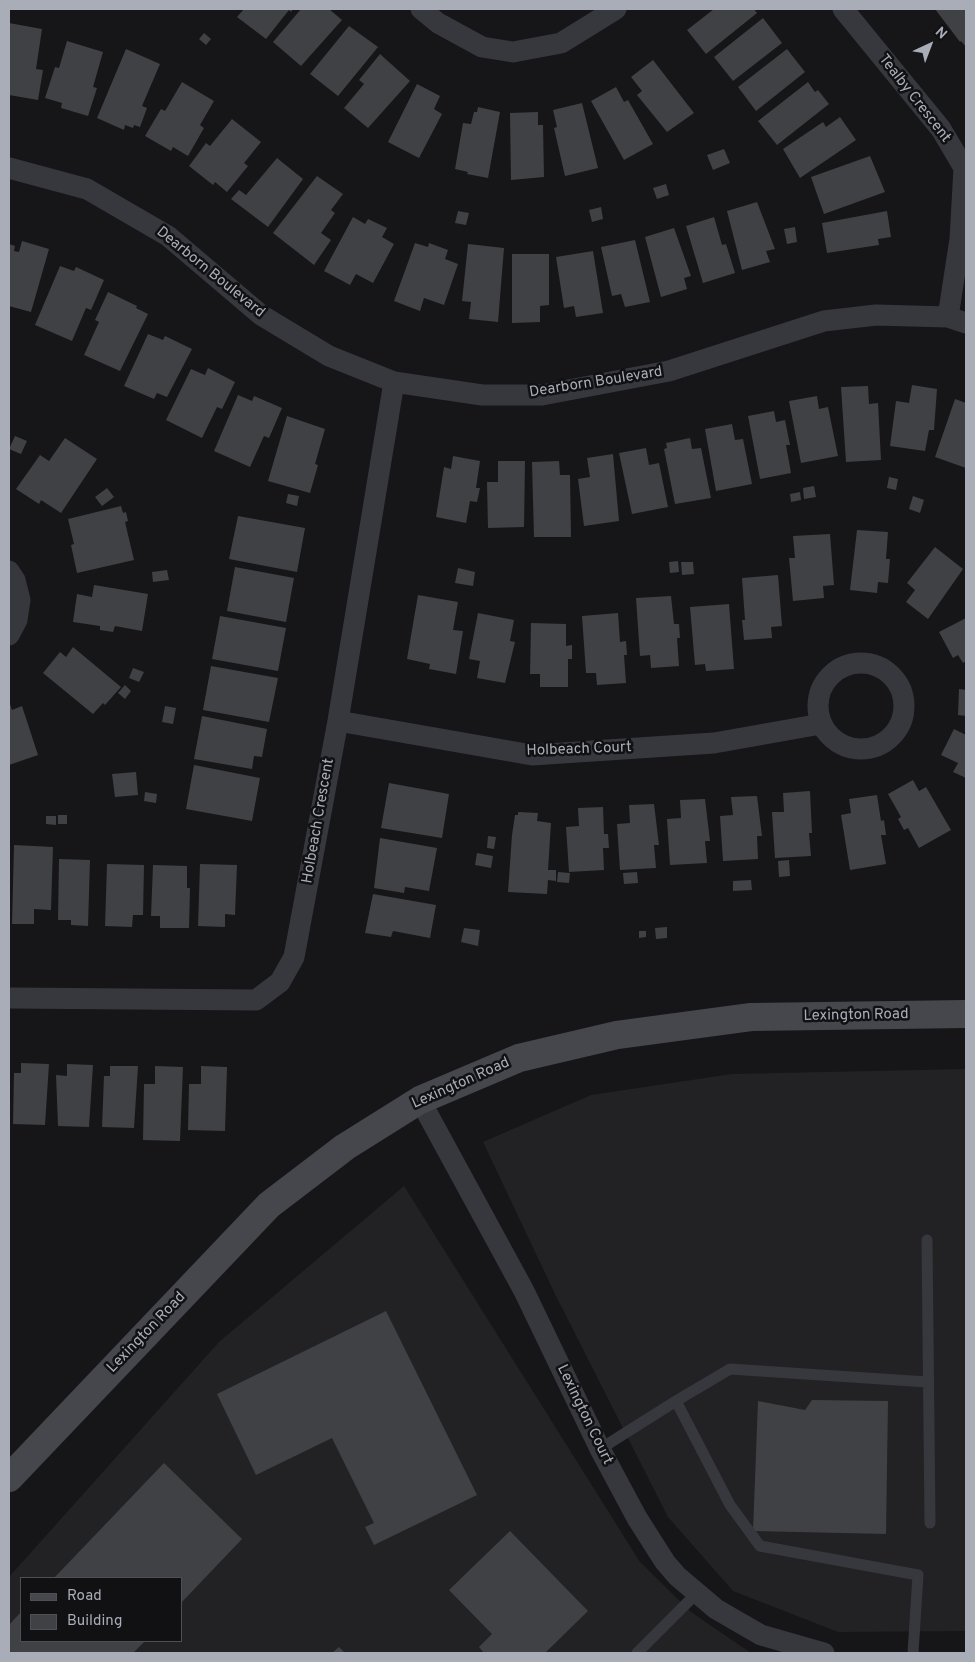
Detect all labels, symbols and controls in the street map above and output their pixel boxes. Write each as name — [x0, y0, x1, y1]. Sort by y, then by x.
north arrow — [905, 20, 955, 70]
text: N — [931, 24, 950, 43]
street label: Tealby Crescent — [874, 51, 954, 147]
street label: Dearborn Boulevard — [152, 224, 268, 322]
street label: Dearborn Boulevard — [528, 364, 664, 402]
street label: Holbeach Court — [526, 739, 632, 761]
street label: Holbeach Crescent — [299, 757, 339, 885]
street label: Lexington Road — [803, 1006, 909, 1026]
street label: Lexington Road — [409, 1054, 513, 1114]
street label: Lexington Road — [104, 1289, 190, 1377]
street label: Lexington Court — [552, 1362, 616, 1468]
legend — [20, 1577, 182, 1642]
text: Road — [67, 1587, 102, 1606]
text: Building — [67, 1612, 122, 1631]

